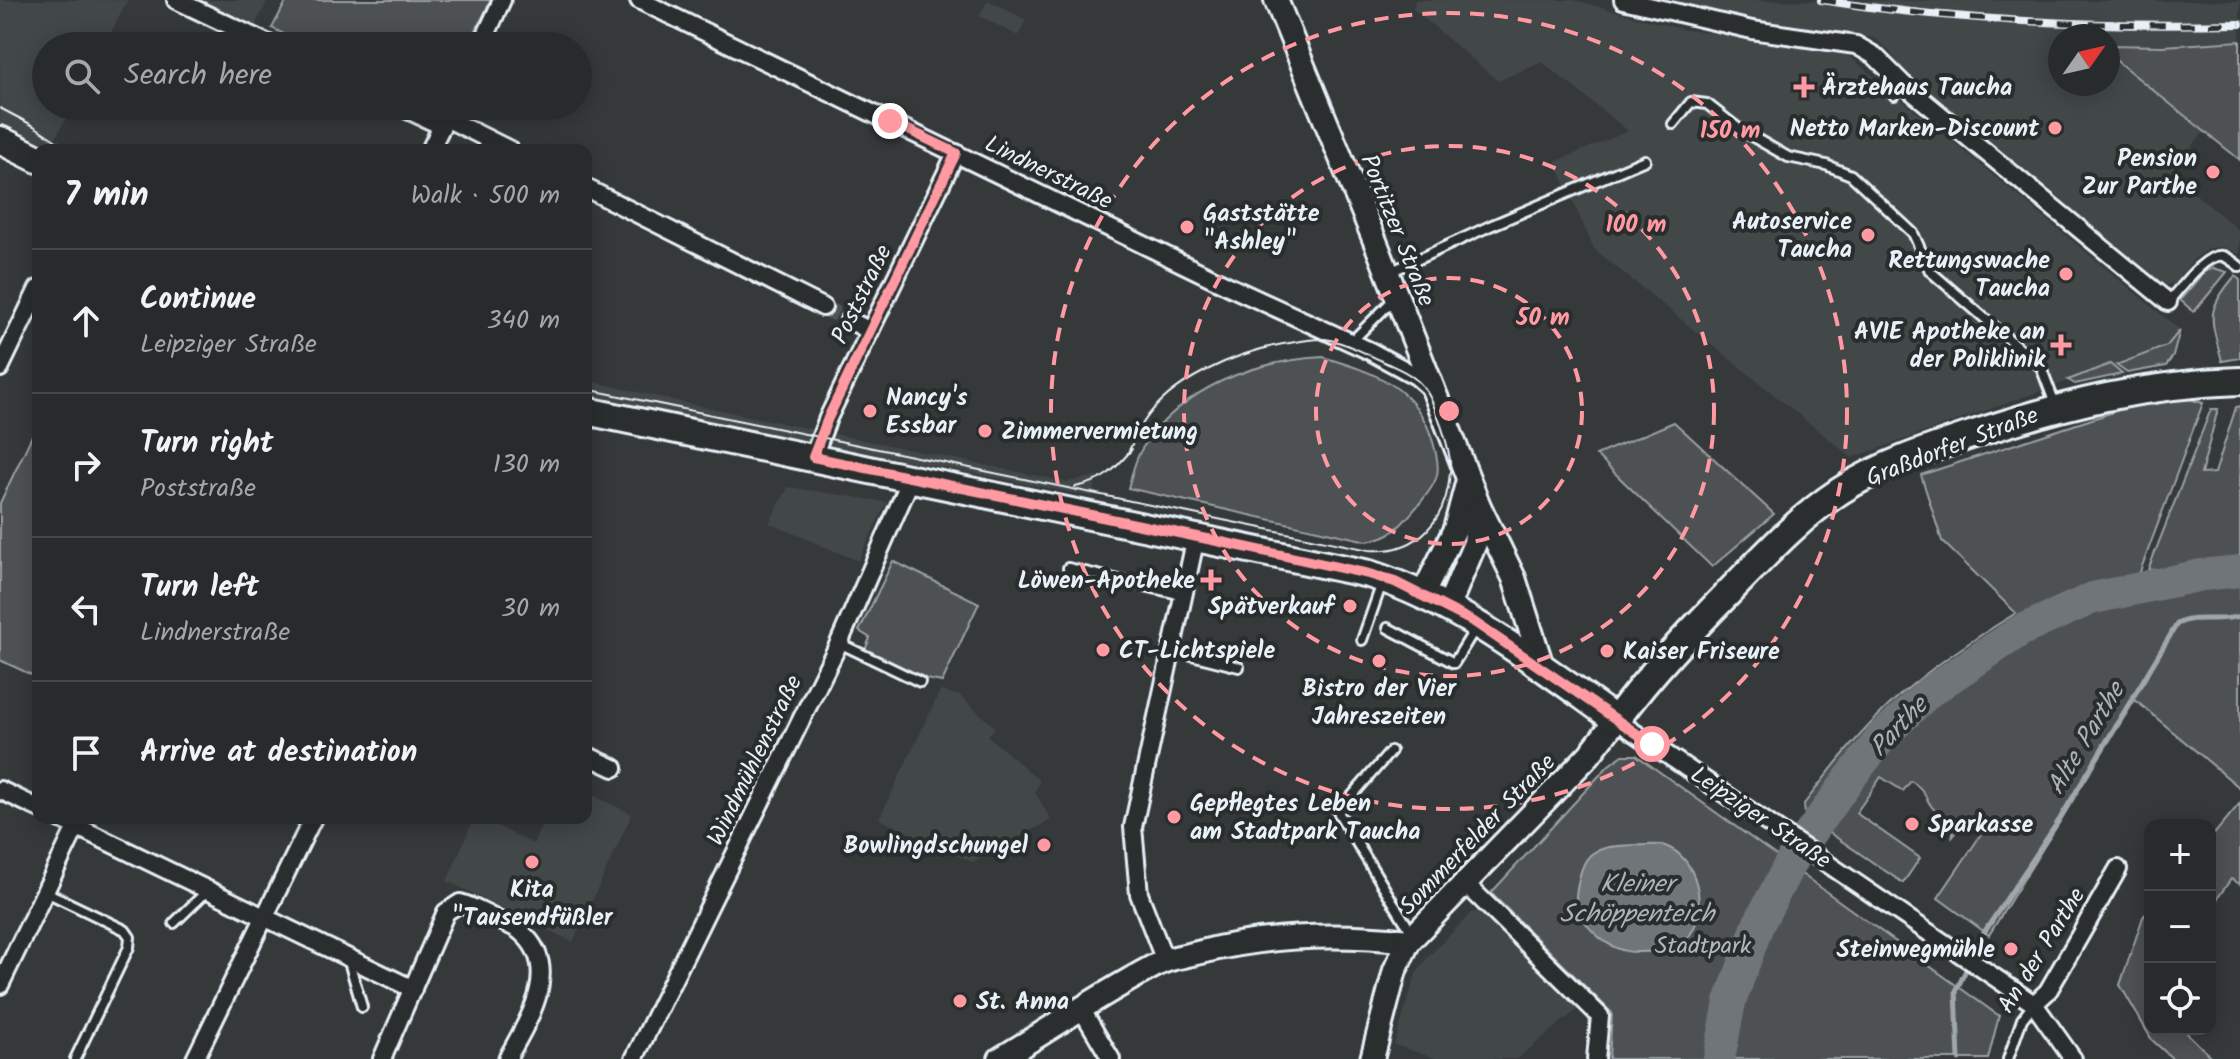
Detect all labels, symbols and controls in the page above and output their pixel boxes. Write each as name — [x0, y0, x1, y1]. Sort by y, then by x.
north arrow — [2048, 24, 2120, 96]
search box — [32, 32, 592, 120]
text: Search here — [124, 52, 272, 100]
icon: search — [60, 54, 104, 98]
place label: Ärztehaus Taucha — [1822, 69, 2012, 108]
marker: Ärztehaus Taucha — [1793, 76, 1815, 98]
route end — [872, 103, 908, 139]
place label: Netto Marken-Discount — [1790, 110, 2040, 149]
text: 150 m — [1700, 112, 1760, 151]
marker: Netto Marken-Discount — [2046, 119, 2064, 137]
street label: Lindnerstraße — [977, 125, 1119, 221]
place label: Pension Zur Parthe — [2082, 140, 2197, 207]
street label: Portitzer Straße — [1348, 149, 1445, 313]
marker: Pension Zur Parthe — [2204, 163, 2222, 181]
text: 7 min — [64, 169, 149, 223]
text: Walk · 500 m — [411, 175, 560, 217]
place label: Gaststätte "Ashley" — [1203, 195, 1320, 262]
place label: Autoservice Taucha — [1732, 203, 1852, 270]
text: 100 m — [1606, 206, 1666, 245]
marker: Gaststätte "Ashley" — [1178, 218, 1196, 236]
marker: Autoservice Taucha — [1859, 226, 1877, 244]
street label: Poststraße — [821, 238, 903, 351]
place label: Rettungswache Taucha — [1888, 242, 2050, 309]
marker: Rettungswache Taucha — [2057, 265, 2075, 283]
text: Continue — [140, 276, 256, 324]
icon: ahead — [64, 299, 108, 343]
text: 50 m — [1515, 299, 1570, 338]
text: 340 m — [487, 300, 560, 342]
place label: AVIE Apotheke an der Poliklinik — [1854, 313, 2046, 380]
text: Leipziger Straße — [140, 324, 317, 366]
marker: AVIE Apotheke an der Poliklinik — [2052, 336, 2070, 354]
place label: Nancy's Essbar — [886, 379, 967, 446]
street label: Graßdorfer Straße — [1861, 396, 2045, 498]
centre of rings — [1435, 397, 1463, 425]
marker: Nancy's Essbar — [861, 402, 879, 420]
place label: Zimmervermietung — [1001, 413, 1198, 452]
text: Turn right — [140, 420, 273, 468]
marker: Zimmervermietung — [976, 422, 994, 440]
icon: right — [64, 443, 108, 487]
text: 130 m — [493, 444, 560, 486]
text: Poststraße — [140, 468, 256, 510]
place label: Löwen-Apotheke — [1018, 562, 1195, 601]
text: Turn left — [140, 564, 259, 612]
marker: Löwen-Apotheke — [1202, 571, 1220, 589]
icon: left — [64, 587, 108, 631]
text: 30 m — [501, 588, 560, 630]
place label: Spätverkauf — [1208, 588, 1337, 627]
marker: Spätverkauf — [1341, 597, 1359, 615]
text: Lindnerstraße — [140, 612, 290, 654]
place label: CT-Lichtspiele — [1119, 632, 1275, 671]
place label: Kaiser Friseure — [1623, 633, 1780, 672]
marker: CT-Lichtspiele — [1094, 641, 1112, 659]
marker: Kaiser Friseure — [1598, 642, 1616, 660]
marker: Bistro der Vier Jahreszeiten — [1370, 652, 1388, 670]
street label: Windmühlenstraße — [697, 668, 814, 853]
place label: Bistro der Vier Jahreszeiten — [1302, 670, 1457, 737]
water label: Alte Parthe — [2037, 673, 2138, 803]
water label: Parthe — [1860, 686, 1940, 768]
route start — [1634, 726, 1670, 762]
text: Arrive at destination — [140, 729, 417, 777]
icon: arrive — [64, 731, 108, 775]
street label: Sommerfelder Straße — [1390, 745, 1566, 925]
street label: Leipziger Straße — [1682, 756, 1839, 880]
place label: Gepflegtes Leben am Stadtpark Taucha — [1190, 785, 1421, 852]
place label: Sparkasse — [1928, 806, 2034, 845]
marker: Gepflegtes Leben am Stadtpark Taucha — [1165, 808, 1183, 826]
marker: Sparkasse — [1903, 815, 1921, 833]
map controls — [2144, 819, 2216, 1035]
button: + — [2144, 819, 2216, 891]
place label: Bowlingdschungel — [844, 827, 1029, 866]
marker: Bowlingdschungel — [1035, 836, 1053, 854]
marker: Kita "Tausendfüßler — [523, 853, 541, 871]
water label: Kleiner Schöppenteich — [1560, 864, 1717, 936]
place label: Kita "Tausendfüßler — [452, 871, 614, 938]
street label: An der Parthe — [1988, 880, 2097, 1022]
button: − — [2144, 891, 2216, 963]
park label: Stadtpark — [1655, 927, 1752, 966]
place label: Steinwegmühle — [1837, 931, 1995, 970]
marker: Steinwegmühle — [2002, 940, 2020, 958]
button: locate — [2144, 963, 2216, 1035]
place label: St. Anna — [976, 983, 1069, 1022]
marker: St. Anna — [951, 992, 969, 1010]

